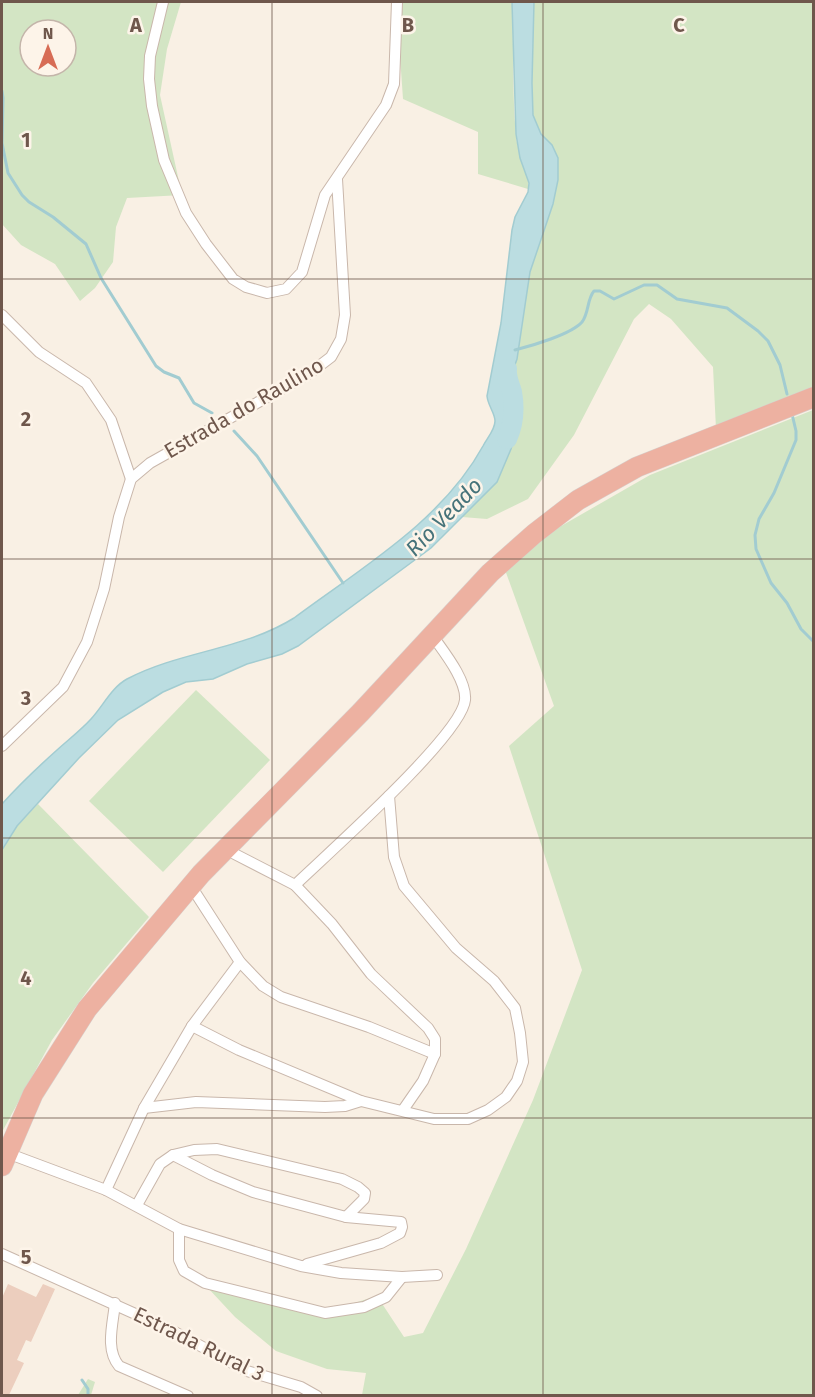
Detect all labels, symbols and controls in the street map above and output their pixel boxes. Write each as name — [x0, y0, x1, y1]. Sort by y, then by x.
text: A — [129, 13, 143, 37]
text: B — [402, 13, 414, 37]
text: C — [673, 13, 685, 37]
north arrow — [18, 18, 78, 78]
text: N — [43, 24, 53, 43]
text: 1 — [21, 128, 31, 152]
street label: Estrada do Raulino — [160, 352, 328, 464]
text: 2 — [21, 407, 31, 431]
water label: Rio Veado — [400, 472, 488, 562]
text: 3 — [20, 686, 31, 710]
text: 4 — [20, 966, 32, 990]
text: 5 — [21, 1245, 32, 1269]
street label: Estrada Rural 3 — [129, 1301, 269, 1387]

